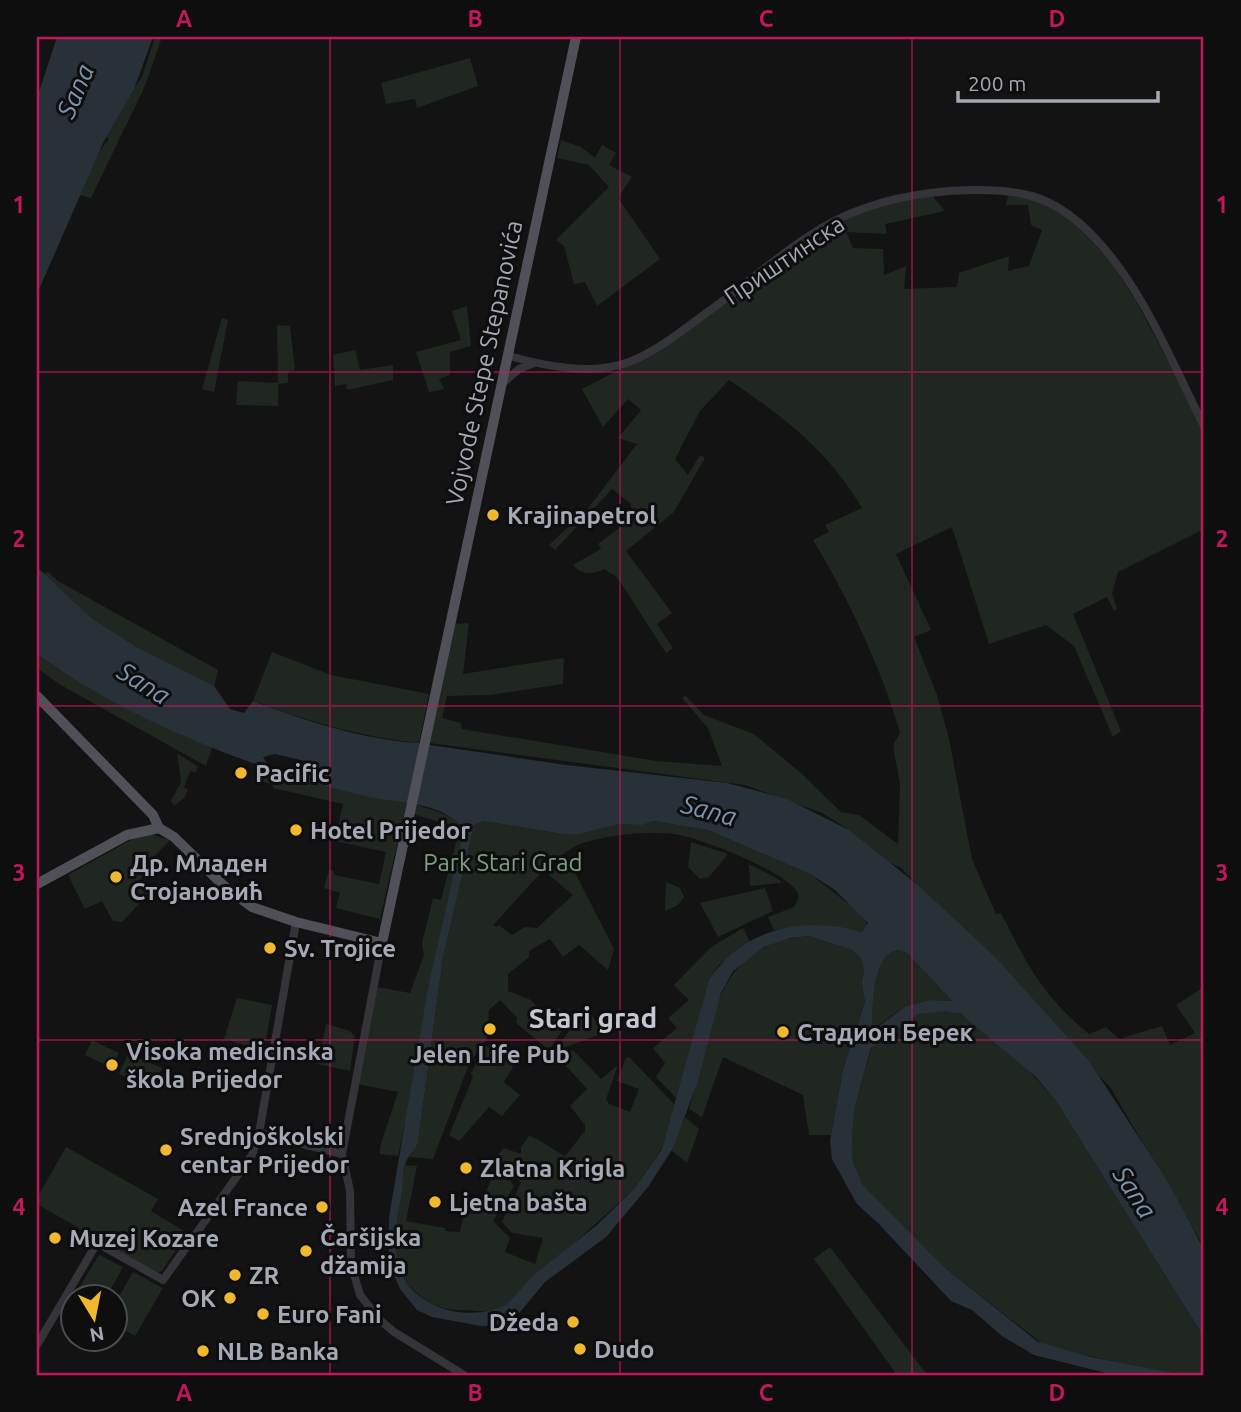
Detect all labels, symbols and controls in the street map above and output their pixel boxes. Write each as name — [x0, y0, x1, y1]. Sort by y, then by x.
text: A — [176, 6, 192, 31]
text: B — [467, 6, 483, 31]
text: C — [759, 6, 774, 31]
text: D — [1049, 6, 1065, 31]
water label: Sana — [50, 60, 99, 123]
scale bar — [958, 60, 1157, 104]
text: 200 m — [968, 71, 1026, 95]
text: 1 — [13, 192, 25, 217]
text: 1 — [1216, 192, 1228, 217]
street label: Приштинска — [719, 210, 849, 310]
street label: Vojvode Stepe Stepanovića — [441, 218, 527, 508]
place label: Krajinapetrol — [507, 502, 656, 529]
marker: Krajinapetrol — [485, 507, 501, 523]
text: 2 — [13, 526, 25, 551]
text: 2 — [1216, 526, 1228, 551]
water label: Sana — [112, 655, 175, 710]
place label: Pacific — [255, 760, 330, 787]
marker: Pacific — [233, 765, 249, 781]
water label: Sana — [677, 789, 740, 831]
place label: Hotel Prijedor — [310, 817, 470, 844]
marker: Hotel Prijedor — [288, 822, 304, 838]
park label: Park Stari Grad — [423, 849, 583, 876]
place label: Др. Младен Стојановић — [130, 850, 268, 905]
text: 3 — [13, 860, 25, 885]
text: 3 — [1216, 860, 1228, 885]
marker: Др. Младен Стојановић — [108, 869, 124, 885]
place label: Sv. Trojice — [284, 935, 396, 962]
marker: Sv. Trojice — [262, 940, 278, 956]
district label: Stari grad — [529, 1002, 657, 1033]
place label: Стадион Берек — [797, 1019, 974, 1046]
marker: Jelen Life Pub — [482, 1021, 498, 1037]
marker: Стадион Берек — [775, 1024, 791, 1040]
place label: Visoka medicinska škola Prijedor — [126, 1038, 334, 1093]
place label: Jelen Life Pub — [410, 1041, 570, 1068]
marker: Visoka medicinska škola Prijedor — [104, 1057, 120, 1073]
place label: Srednjoškolski centar Prijedor — [180, 1123, 349, 1178]
marker: Srednjoškolski centar Prijedor — [158, 1142, 174, 1158]
place label: Zlatna Krigla — [480, 1155, 625, 1182]
marker: Zlatna Krigla — [458, 1160, 474, 1176]
water label: Sana — [1107, 1160, 1162, 1223]
place label: Ljetna bašta — [449, 1189, 588, 1216]
text: 4 — [13, 1194, 26, 1219]
place label: Azel France — [178, 1194, 308, 1221]
marker: Ljetna bašta — [427, 1194, 443, 1210]
text: 4 — [1216, 1194, 1229, 1219]
marker: Azel France — [314, 1199, 330, 1215]
place label: Čaršijska džamija — [320, 1223, 421, 1279]
place label: Muzej Kozare — [69, 1225, 219, 1252]
marker: Muzej Kozare — [47, 1230, 63, 1246]
marker: Čaršijska džamija — [298, 1243, 314, 1259]
place label: ZR — [249, 1262, 279, 1289]
marker: ZR — [227, 1267, 243, 1283]
north arrow — [60, 1282, 130, 1352]
place label: OK — [181, 1285, 216, 1312]
marker: OK — [222, 1290, 238, 1306]
place label: Euro Fani — [277, 1301, 382, 1328]
marker: Euro Fani — [255, 1306, 271, 1322]
place label: Džeda — [489, 1309, 559, 1336]
marker: Džeda — [565, 1314, 581, 1330]
text: N — [88, 1323, 106, 1347]
place label: Dudo — [594, 1336, 654, 1363]
place label: NLB Banka — [217, 1338, 339, 1365]
marker: Dudo — [572, 1341, 588, 1357]
marker: NLB Banka — [195, 1343, 211, 1359]
text: A — [176, 1380, 192, 1405]
text: B — [467, 1380, 483, 1405]
text: C — [759, 1380, 774, 1405]
text: D — [1049, 1380, 1065, 1405]

